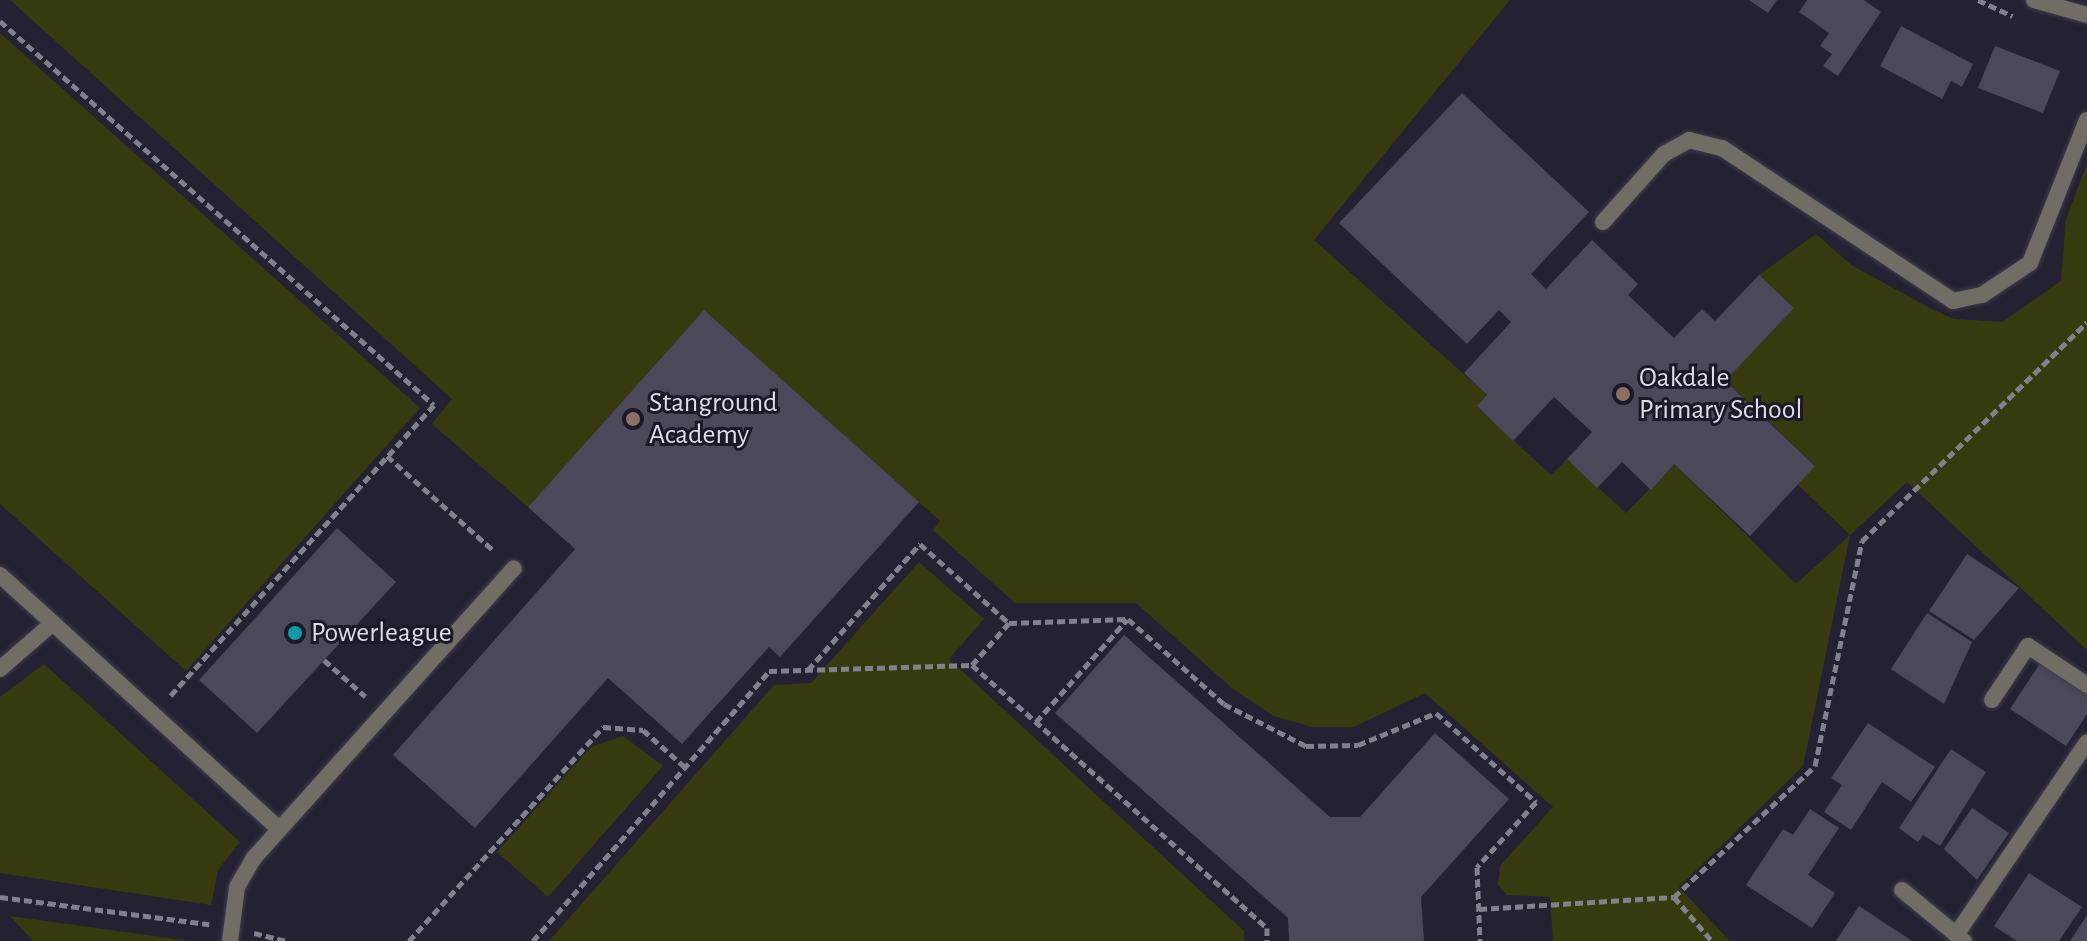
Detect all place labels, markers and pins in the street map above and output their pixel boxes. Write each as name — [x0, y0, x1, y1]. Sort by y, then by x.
place label: Oakdale Primary School — [1639, 361, 1802, 427]
marker: Oakdale Primary School — [1614, 385, 1632, 403]
place label: Stanground Academy — [649, 386, 778, 452]
marker: Stanground Academy — [624, 410, 642, 428]
place label: Powerleague — [311, 616, 452, 650]
marker: Powerleague — [286, 624, 304, 642]

